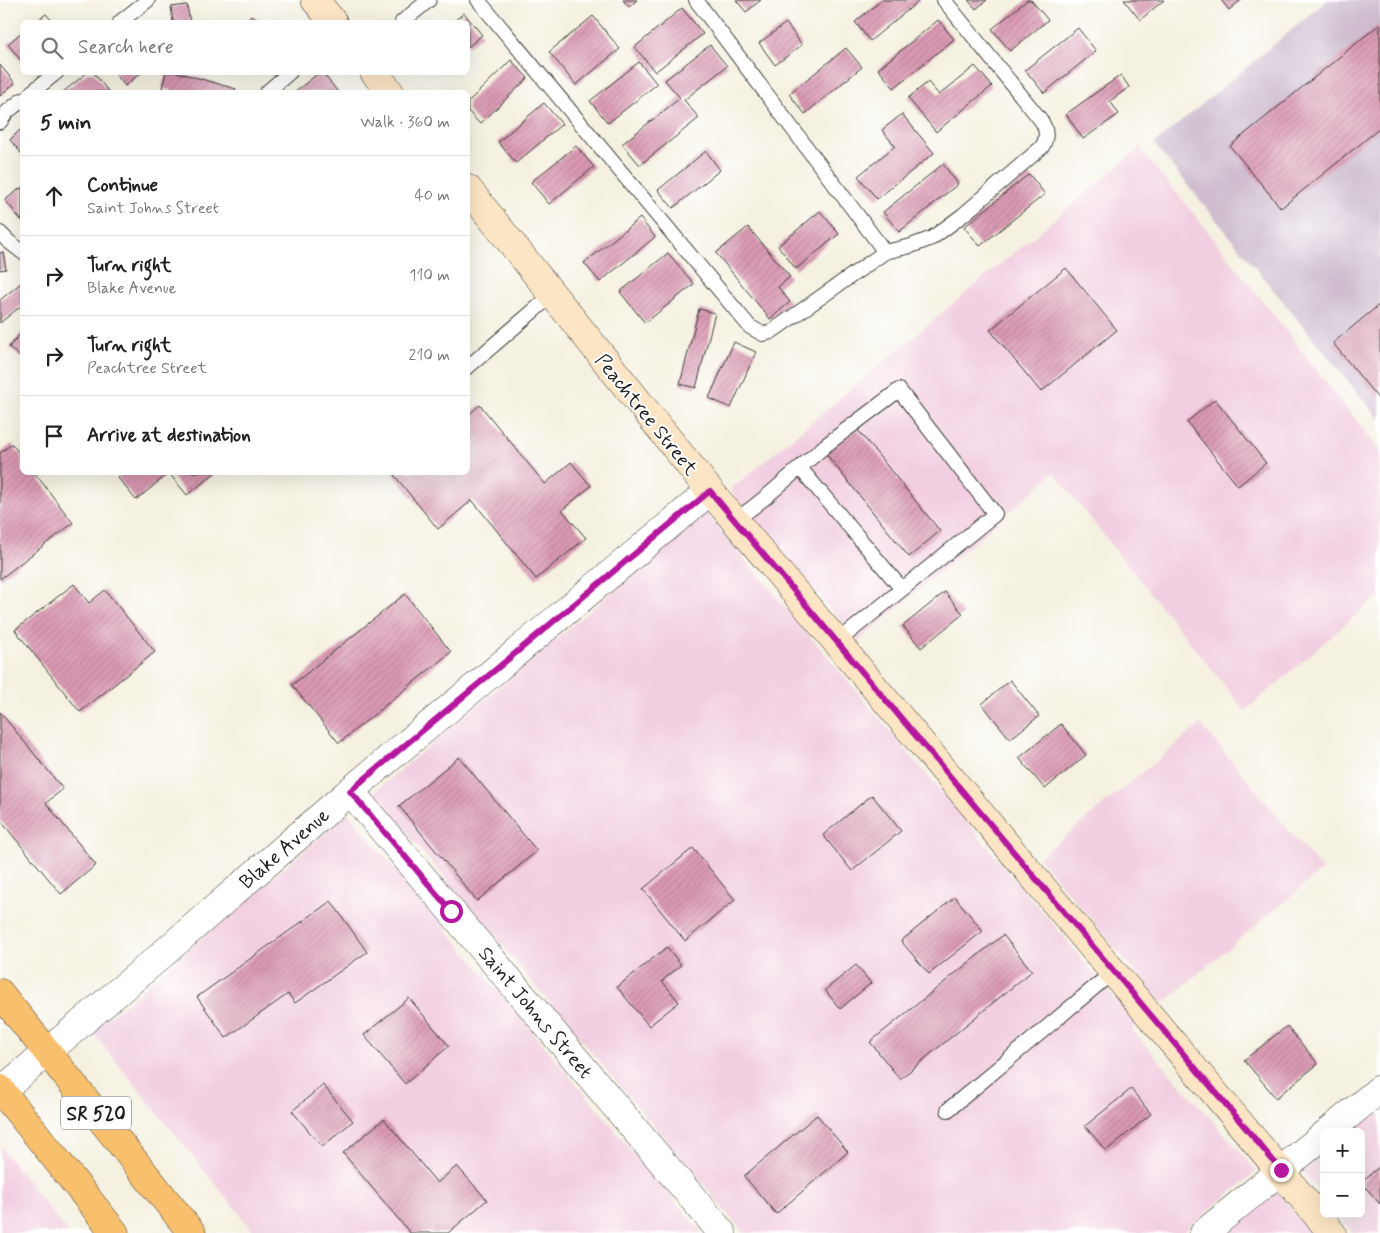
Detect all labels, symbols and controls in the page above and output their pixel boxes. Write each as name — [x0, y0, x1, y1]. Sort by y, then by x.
search box — [20, 20, 470, 75]
icon: search — [38, 34, 66, 62]
text: Search here — [78, 35, 174, 60]
text: 5 min — [40, 109, 92, 137]
text: Walk · 360 m — [360, 112, 450, 133]
text: Continue — [87, 173, 158, 198]
icon: ahead — [40, 182, 68, 210]
text: 40 m — [414, 185, 450, 206]
text: Saint Johns Street — [87, 198, 219, 219]
text: Turn right — [87, 253, 171, 278]
icon: right — [40, 262, 68, 290]
text: 110 m — [409, 265, 450, 286]
text: Blake Avenue — [87, 278, 176, 299]
text: Turn right — [87, 333, 171, 358]
icon: right — [40, 342, 68, 370]
text: 210 m — [409, 345, 450, 366]
street label: Peachtree Street — [588, 348, 704, 482]
text: Peachtree Street — [87, 358, 207, 379]
icon: arrive — [40, 422, 68, 450]
text: Arrive at destination — [87, 423, 251, 448]
street label: Blake Avenue — [234, 802, 336, 896]
route start — [440, 900, 463, 923]
street label: Saint Johns Street — [472, 941, 598, 1085]
road number: SR 520 — [61, 1096, 131, 1130]
map controls — [1320, 1128, 1365, 1218]
button: + — [1320, 1128, 1365, 1173]
route end — [1270, 1159, 1293, 1182]
button: − — [1320, 1173, 1365, 1218]

